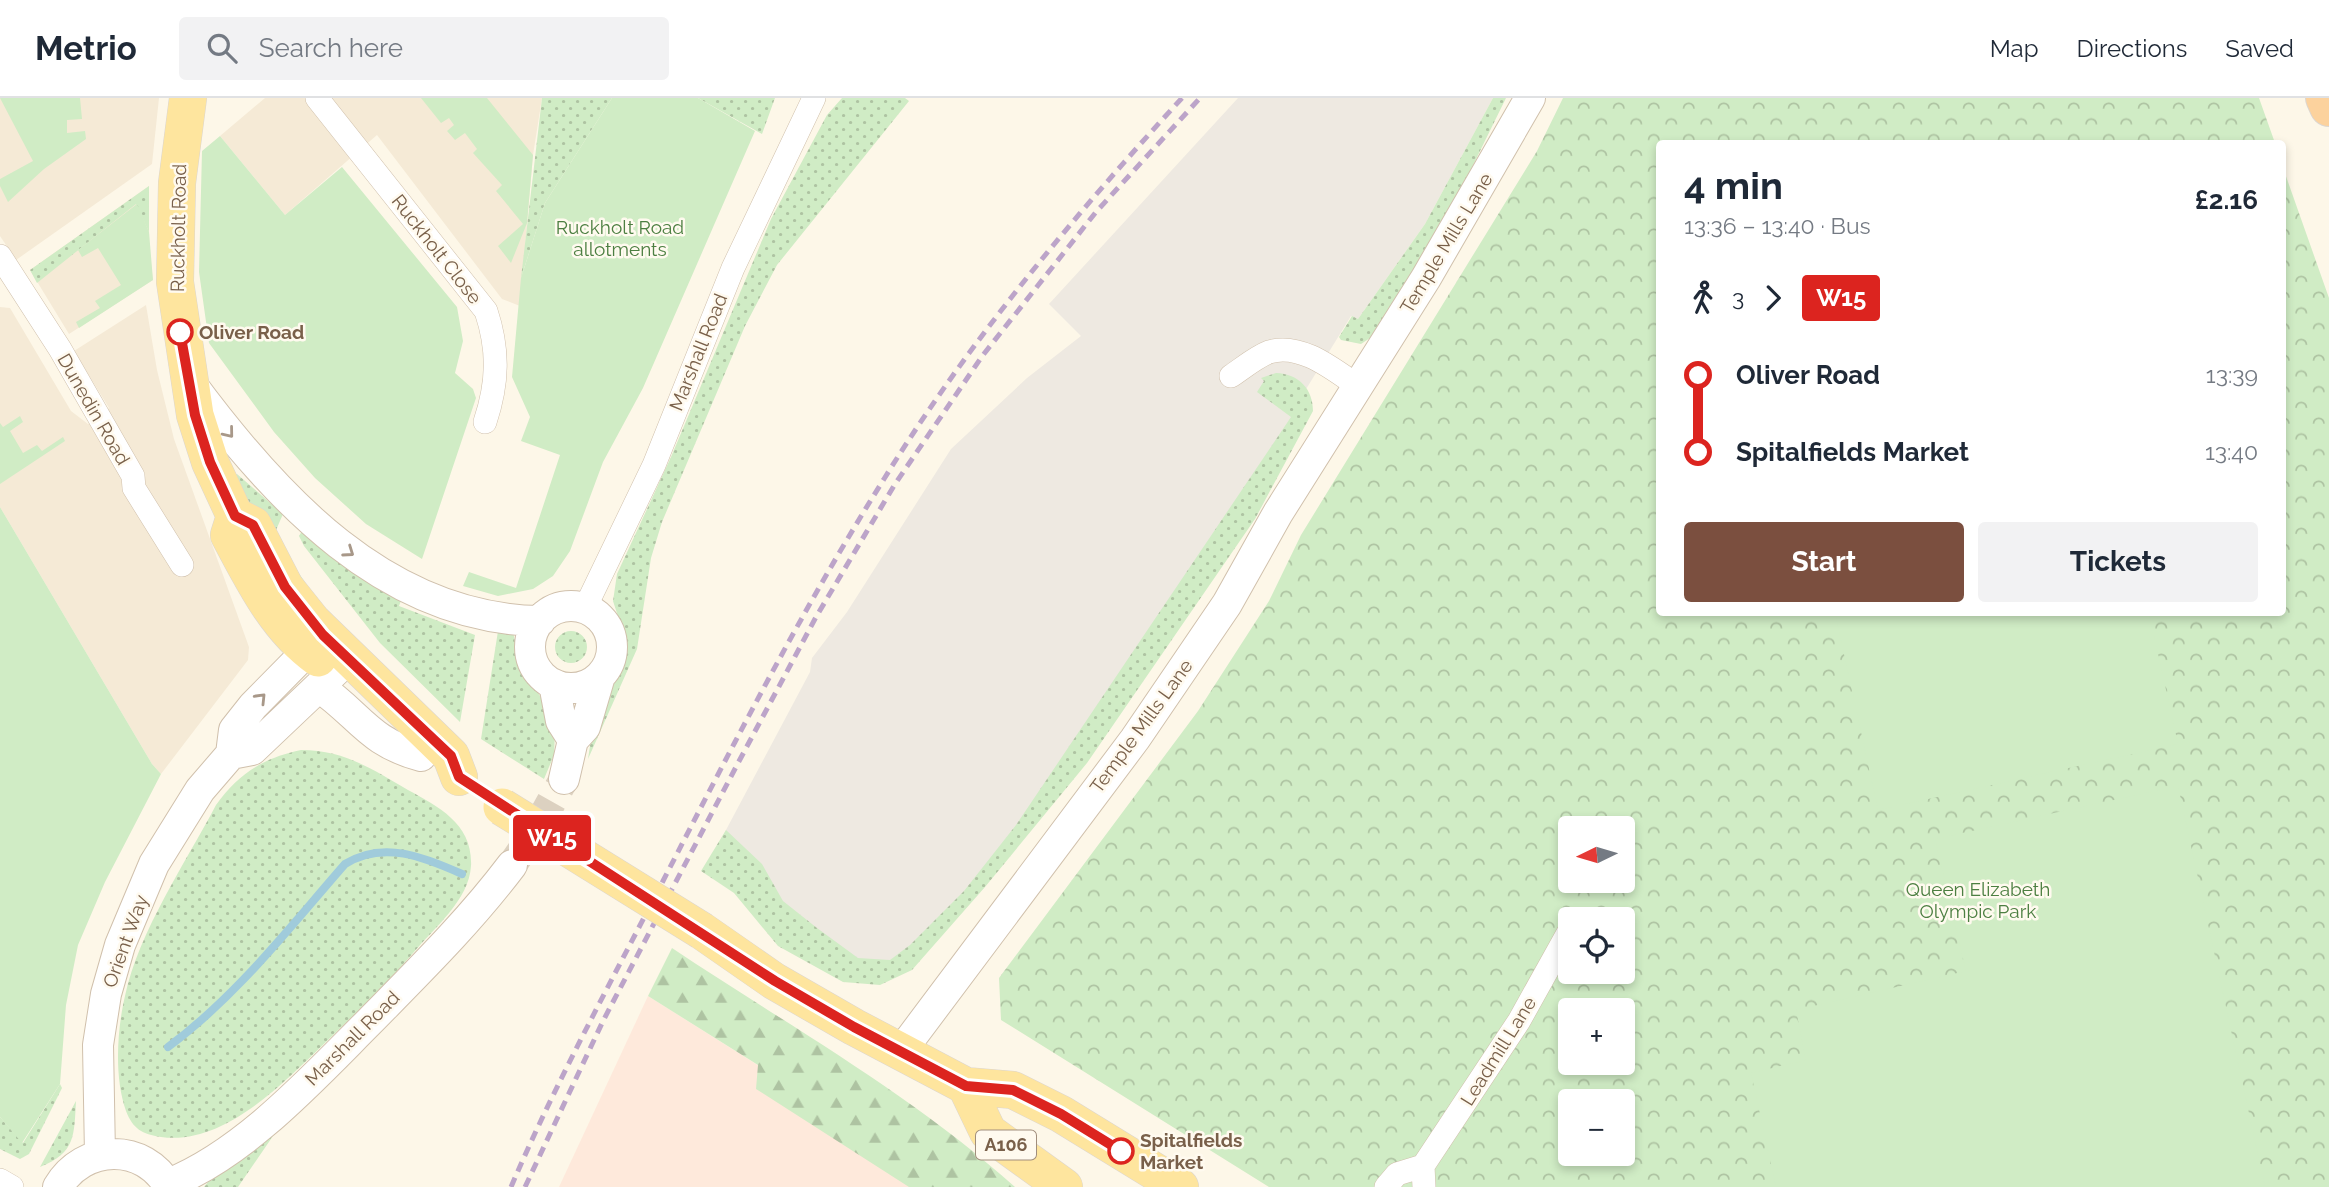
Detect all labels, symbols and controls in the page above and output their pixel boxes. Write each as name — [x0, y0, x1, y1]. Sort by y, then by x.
search box — [179, 17, 669, 80]
text: Metrio — [35, 29, 137, 68]
icon: search — [203, 29, 241, 67]
text: Search here — [259, 33, 403, 63]
text: Map — [1990, 34, 2039, 63]
text: Directions — [2077, 34, 2187, 63]
text: Saved — [2225, 34, 2294, 63]
text: 4 min — [1684, 163, 1783, 208]
street label: Ruckholt Road — [166, 164, 190, 292]
street label: Temple Mills Lane — [1395, 169, 1497, 317]
text: £2.16 — [2195, 185, 2258, 215]
street label: Ruckholt Close — [387, 190, 487, 308]
text: 13:36 – 13:40 · Bus — [1684, 212, 1871, 239]
park label: Ruckholt Road allotments — [556, 216, 684, 260]
icon: walk — [1684, 279, 1722, 317]
icon: forward — [1754, 279, 1792, 317]
text: W15 — [1816, 283, 1866, 312]
text: 3 — [1732, 284, 1744, 311]
street label: Marshall Road — [665, 290, 731, 414]
marker: Oliver Road — [167, 319, 193, 345]
place label: Oliver Road — [199, 321, 304, 343]
street label: Dunedin Road — [53, 350, 135, 468]
text: Oliver Road — [1736, 360, 1880, 390]
text: 13:39 — [2206, 361, 2258, 388]
one-way arrow — [221, 425, 233, 438]
text: Spitalfields Market — [1736, 437, 1969, 467]
text: 13:40 — [2205, 438, 2258, 465]
button: Start — [1684, 522, 1964, 602]
button: Tickets — [1978, 522, 2258, 602]
one-way arrow — [341, 544, 354, 556]
street label: Temple Mills Lane — [1085, 655, 1197, 797]
one-way arrow — [252, 693, 265, 706]
line badge: W15 — [512, 815, 592, 861]
north arrow — [1558, 816, 1634, 892]
map controls — [1558, 816, 1635, 1166]
text: W15 — [527, 823, 577, 852]
park label: Queen Elizabeth Olympic Park — [1906, 878, 2050, 922]
street label: Orient Way — [98, 892, 152, 990]
button: locate — [1558, 907, 1635, 984]
street label: Marshall Road — [300, 986, 404, 1090]
street label: Leadmill Lane — [1456, 993, 1540, 1109]
button: + — [1558, 998, 1635, 1075]
button: − — [1558, 1089, 1635, 1166]
place label: Spitalfields Market — [1140, 1129, 1242, 1173]
road number: A106 — [976, 1130, 1036, 1160]
marker: Spitalfields Market — [1108, 1138, 1134, 1164]

